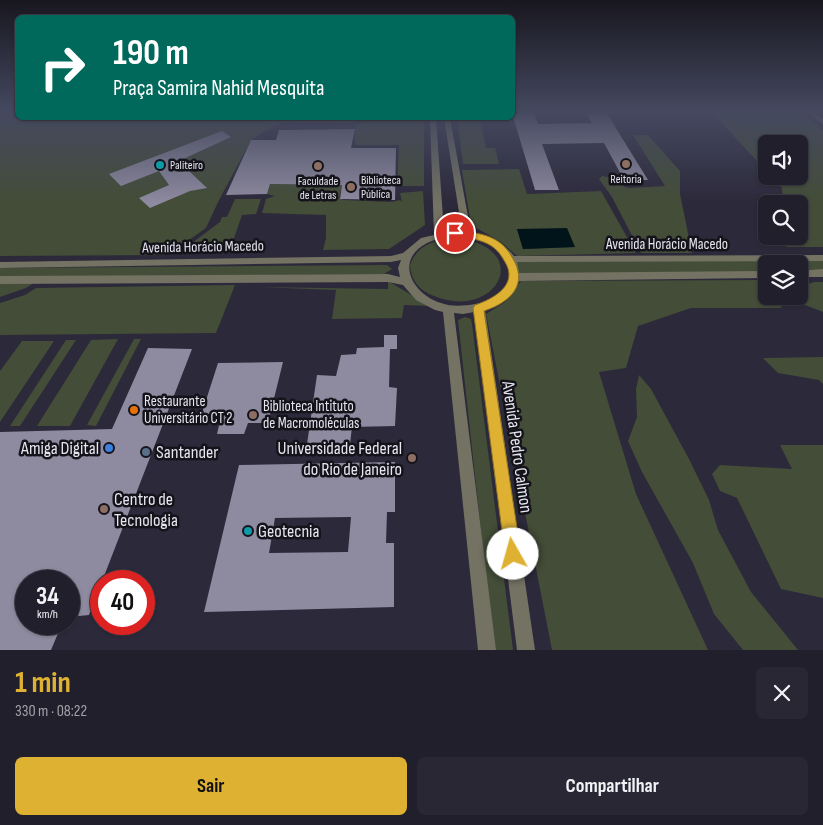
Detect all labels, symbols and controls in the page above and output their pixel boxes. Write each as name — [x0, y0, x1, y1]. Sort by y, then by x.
text: 190 m — [113, 32, 189, 75]
icon: right — [30, 35, 95, 100]
text: Praça Samira Nahid Mesquita — [113, 75, 324, 102]
map controls — [758, 135, 808, 305]
button: sound — [758, 135, 808, 185]
place label: Paliteiro — [170, 158, 203, 173]
marker: Reitoria — [620, 158, 632, 170]
marker: Paliteiro — [154, 159, 166, 171]
marker: Faculdade de Letras — [312, 160, 324, 172]
place label: Reitoria — [610, 172, 642, 187]
place label: Biblioteca Pública — [361, 173, 401, 202]
place label: Faculdade de Letras — [298, 174, 338, 203]
marker: Biblioteca Pública — [345, 181, 357, 193]
button: search — [758, 195, 808, 245]
pin — [434, 212, 476, 254]
icon: arrive — [441, 219, 469, 247]
street label: Avenida Horácio Macedo — [605, 235, 728, 254]
street label: Avenida Horácio Macedo — [141, 236, 264, 258]
button: layers — [758, 255, 808, 305]
street label: Avenida Pedro Calmon — [497, 379, 537, 514]
place label: Restaurante Universitário CT 2 — [144, 392, 232, 428]
place label: Biblioteca Intituto de Macromoléculas — [263, 397, 359, 433]
marker: Restaurante Universitário CT 2 — [128, 404, 140, 416]
marker: Biblioteca Intituto de Macromoléculas — [247, 409, 259, 421]
place label: Amiga Digital — [20, 438, 99, 459]
place label: Universidade Federal do Rio de Janeiro — [278, 438, 402, 480]
marker: Amiga Digital — [103, 442, 115, 454]
place label: Santander — [156, 442, 218, 463]
marker: Santander — [140, 446, 152, 458]
marker: Universidade Federal do Rio de Janeiro — [406, 452, 418, 464]
place label: Centro de Tecnologia — [114, 489, 178, 531]
marker: Centro de Tecnologia — [98, 503, 110, 515]
place label: Geotecnia — [258, 521, 319, 542]
marker: Geotecnia — [242, 525, 254, 537]
position arrow — [486, 527, 538, 579]
speed limit sign: 40 — [90, 570, 155, 635]
text: 34 — [36, 581, 59, 612]
text: km/h — [37, 607, 58, 622]
text: 1 min — [15, 665, 71, 701]
button: close — [756, 667, 808, 719]
text: 330 m · 08:22 — [15, 702, 87, 721]
button: Sair — [15, 757, 407, 815]
button: Compartilhar — [417, 757, 808, 815]

